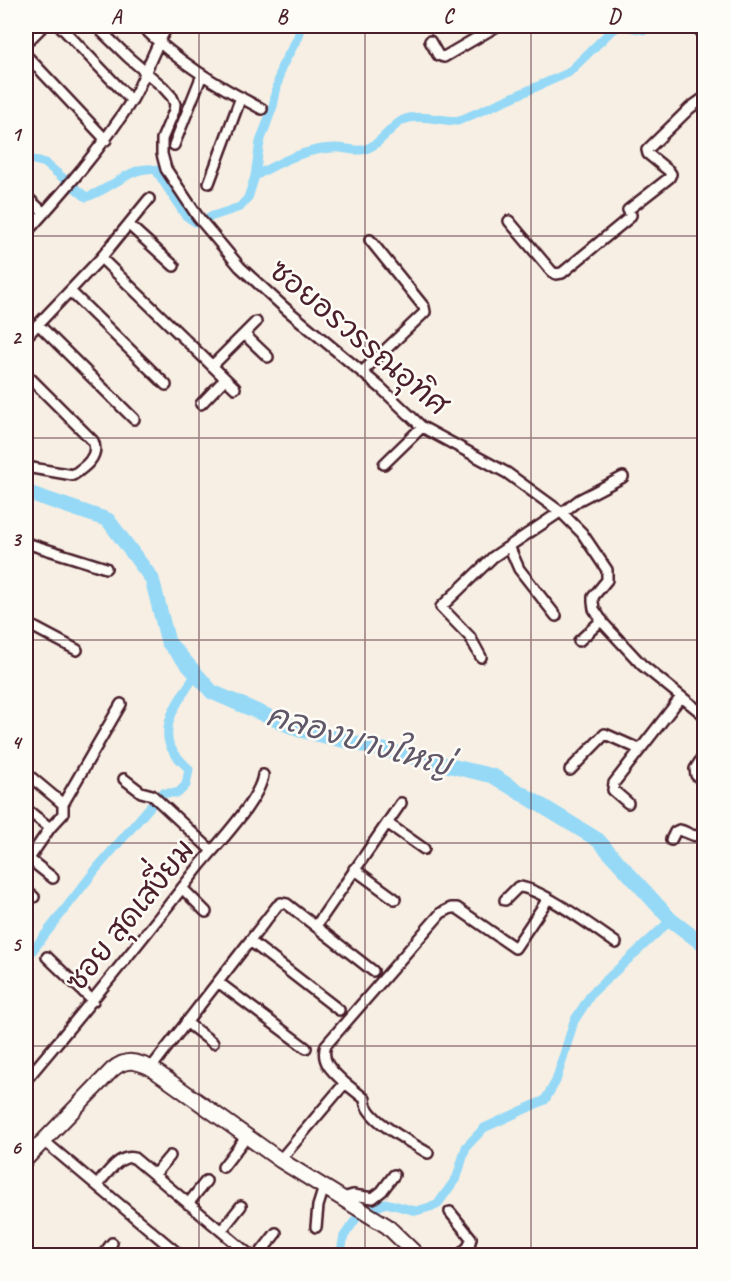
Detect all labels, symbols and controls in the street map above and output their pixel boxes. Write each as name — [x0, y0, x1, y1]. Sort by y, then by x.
text: A — [111, 4, 123, 29]
text: B — [277, 4, 289, 29]
text: C — [443, 4, 455, 29]
text: D — [608, 4, 622, 29]
text: 1 — [12, 122, 23, 147]
street label: ซอยอรวรรณอุทิศ — [260, 251, 458, 427]
text: 2 — [12, 325, 23, 350]
text: 3 — [12, 527, 23, 552]
water label: คลองบางใหญ่ — [262, 693, 462, 788]
text: 4 — [12, 730, 24, 755]
street label: ซอย สุดเสงี่ยม — [49, 825, 205, 1001]
text: 5 — [12, 932, 23, 957]
text: 6 — [11, 1135, 22, 1160]

